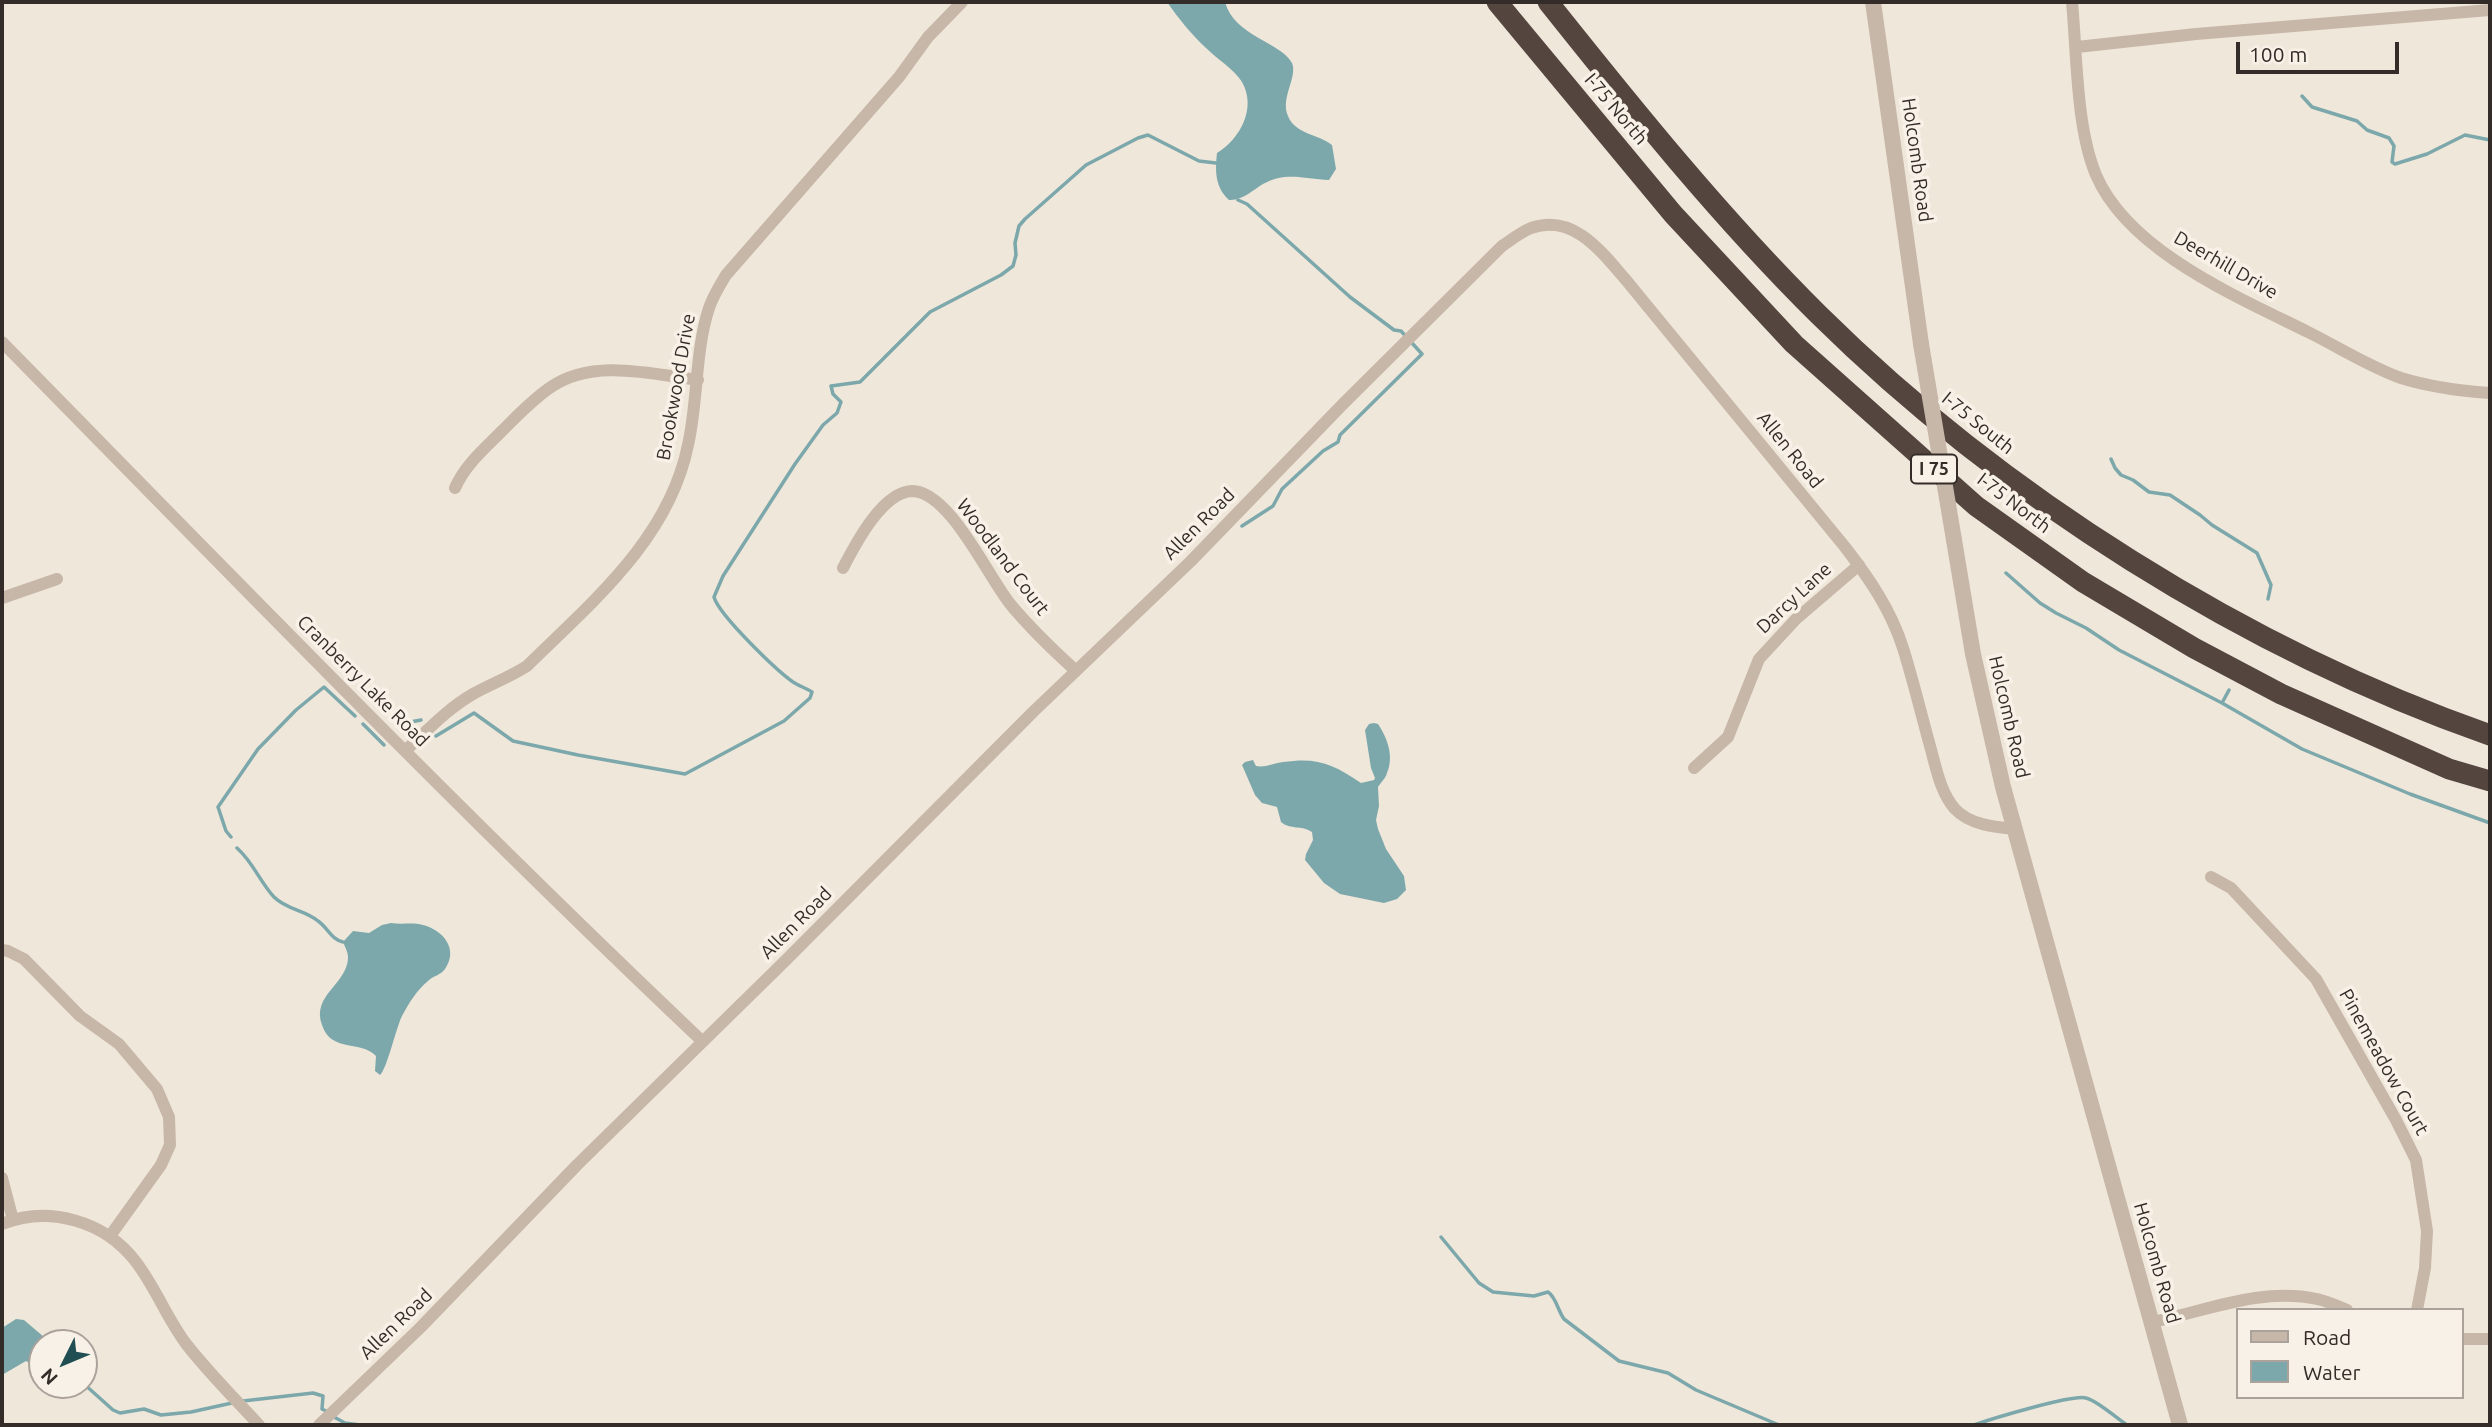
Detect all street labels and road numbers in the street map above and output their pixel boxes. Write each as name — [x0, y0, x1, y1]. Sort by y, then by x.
street label: I-75 North — [1580, 69, 1652, 149]
street label: Holcomb Road — [1897, 97, 1937, 223]
street label: Deerhill Drive — [2170, 226, 2282, 304]
street label: Brookwood Drive — [652, 312, 700, 462]
street label: I-75 South — [1937, 387, 2019, 459]
street label: Allen Road — [1752, 407, 1828, 493]
road number: I 75 — [1911, 454, 1957, 484]
street label: I-75 North — [1973, 468, 2055, 538]
street label: Allen Road — [1158, 483, 1240, 565]
street label: Woodland Court — [952, 494, 1054, 620]
street label: Darcy Lane — [1752, 558, 1836, 638]
street label: Cranberry Lake Road — [292, 610, 434, 752]
street label: Holcomb Road — [1984, 654, 2034, 780]
street label: Allen Road — [755, 882, 837, 964]
street label: Pinemeadow Court — [2334, 985, 2434, 1139]
street label: Holcomb Road — [2129, 1200, 2185, 1326]
street label: Allen Road — [355, 1284, 437, 1364]

